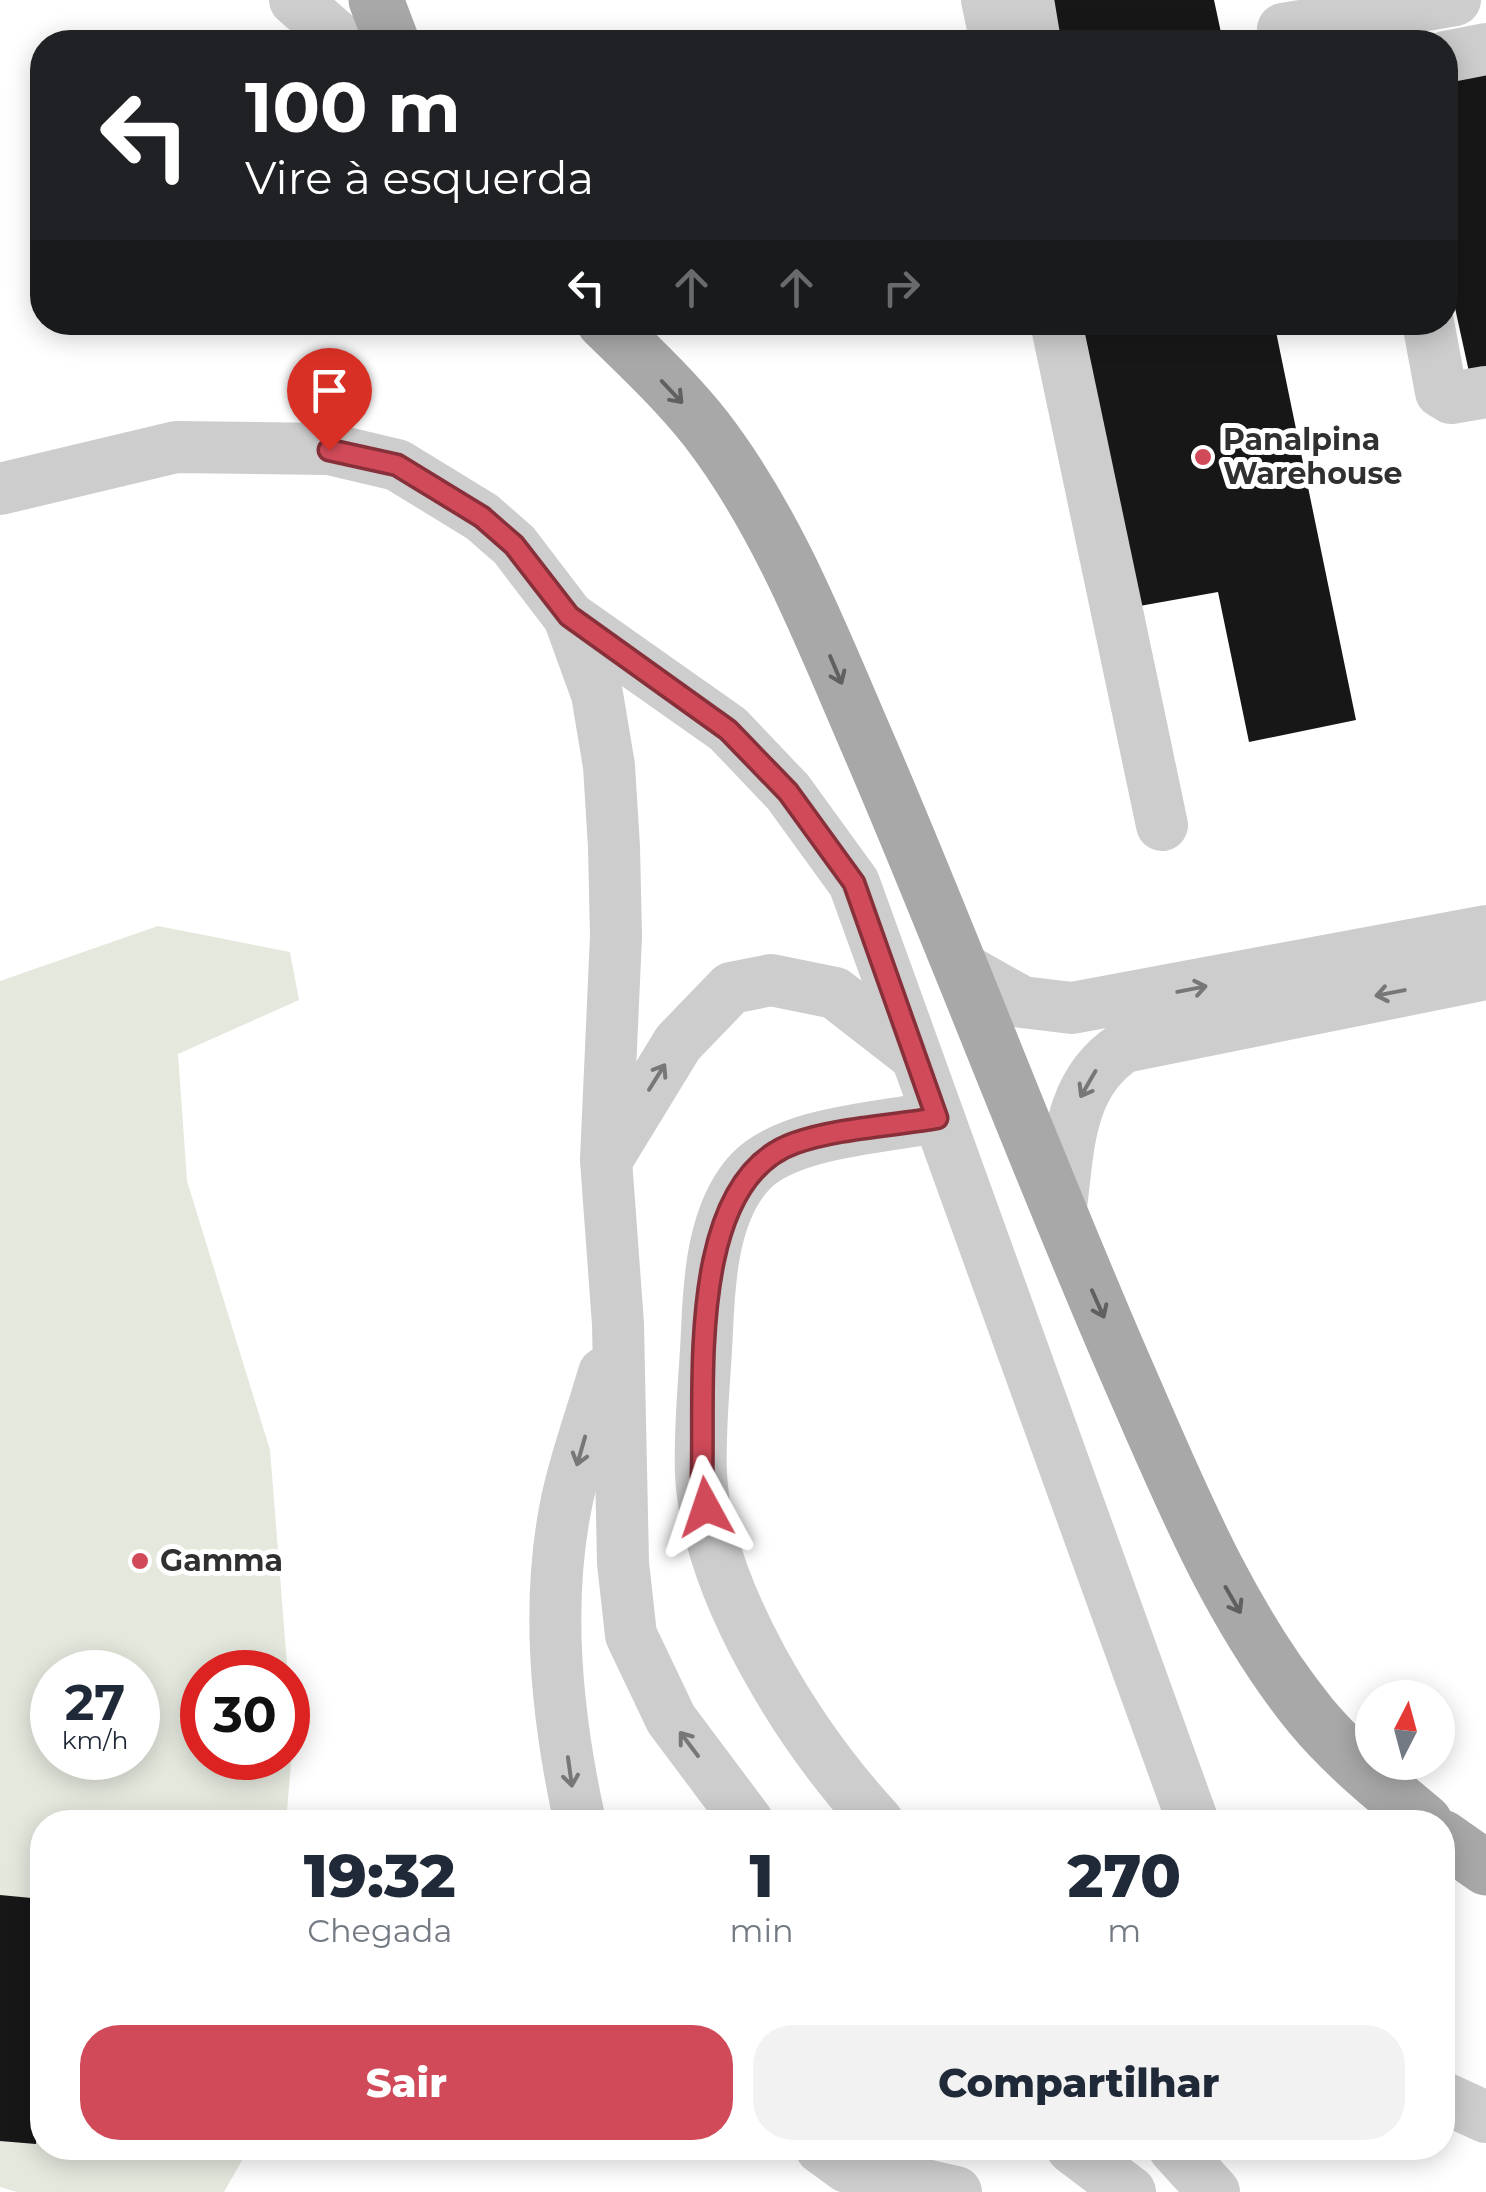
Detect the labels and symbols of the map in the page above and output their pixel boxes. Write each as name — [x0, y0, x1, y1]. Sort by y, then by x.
pin — [287, 348, 372, 451]
one-way arrow — [660, 379, 683, 404]
place label: Panalpina Warehouse — [1223, 421, 1402, 492]
marker: Panalpina Warehouse — [1192, 446, 1214, 468]
one-way arrow — [828, 654, 846, 685]
one-way arrow — [1175, 979, 1208, 998]
one-way arrow — [1374, 984, 1407, 1003]
one-way arrow — [647, 1063, 667, 1092]
one-way arrow — [1078, 1069, 1098, 1098]
one-way arrow — [1090, 1289, 1108, 1319]
one-way arrow — [571, 1435, 589, 1466]
position arrow — [654, 1455, 758, 1559]
place label: Gamma — [160, 1542, 283, 1579]
marker: Gamma — [129, 1550, 151, 1572]
one-way arrow — [1224, 1584, 1244, 1614]
speed limit sign: 30 — [180, 1650, 310, 1780]
north arrow — [1355, 1680, 1455, 1780]
one-way arrow — [679, 1731, 700, 1758]
one-way arrow — [562, 1756, 580, 1788]

